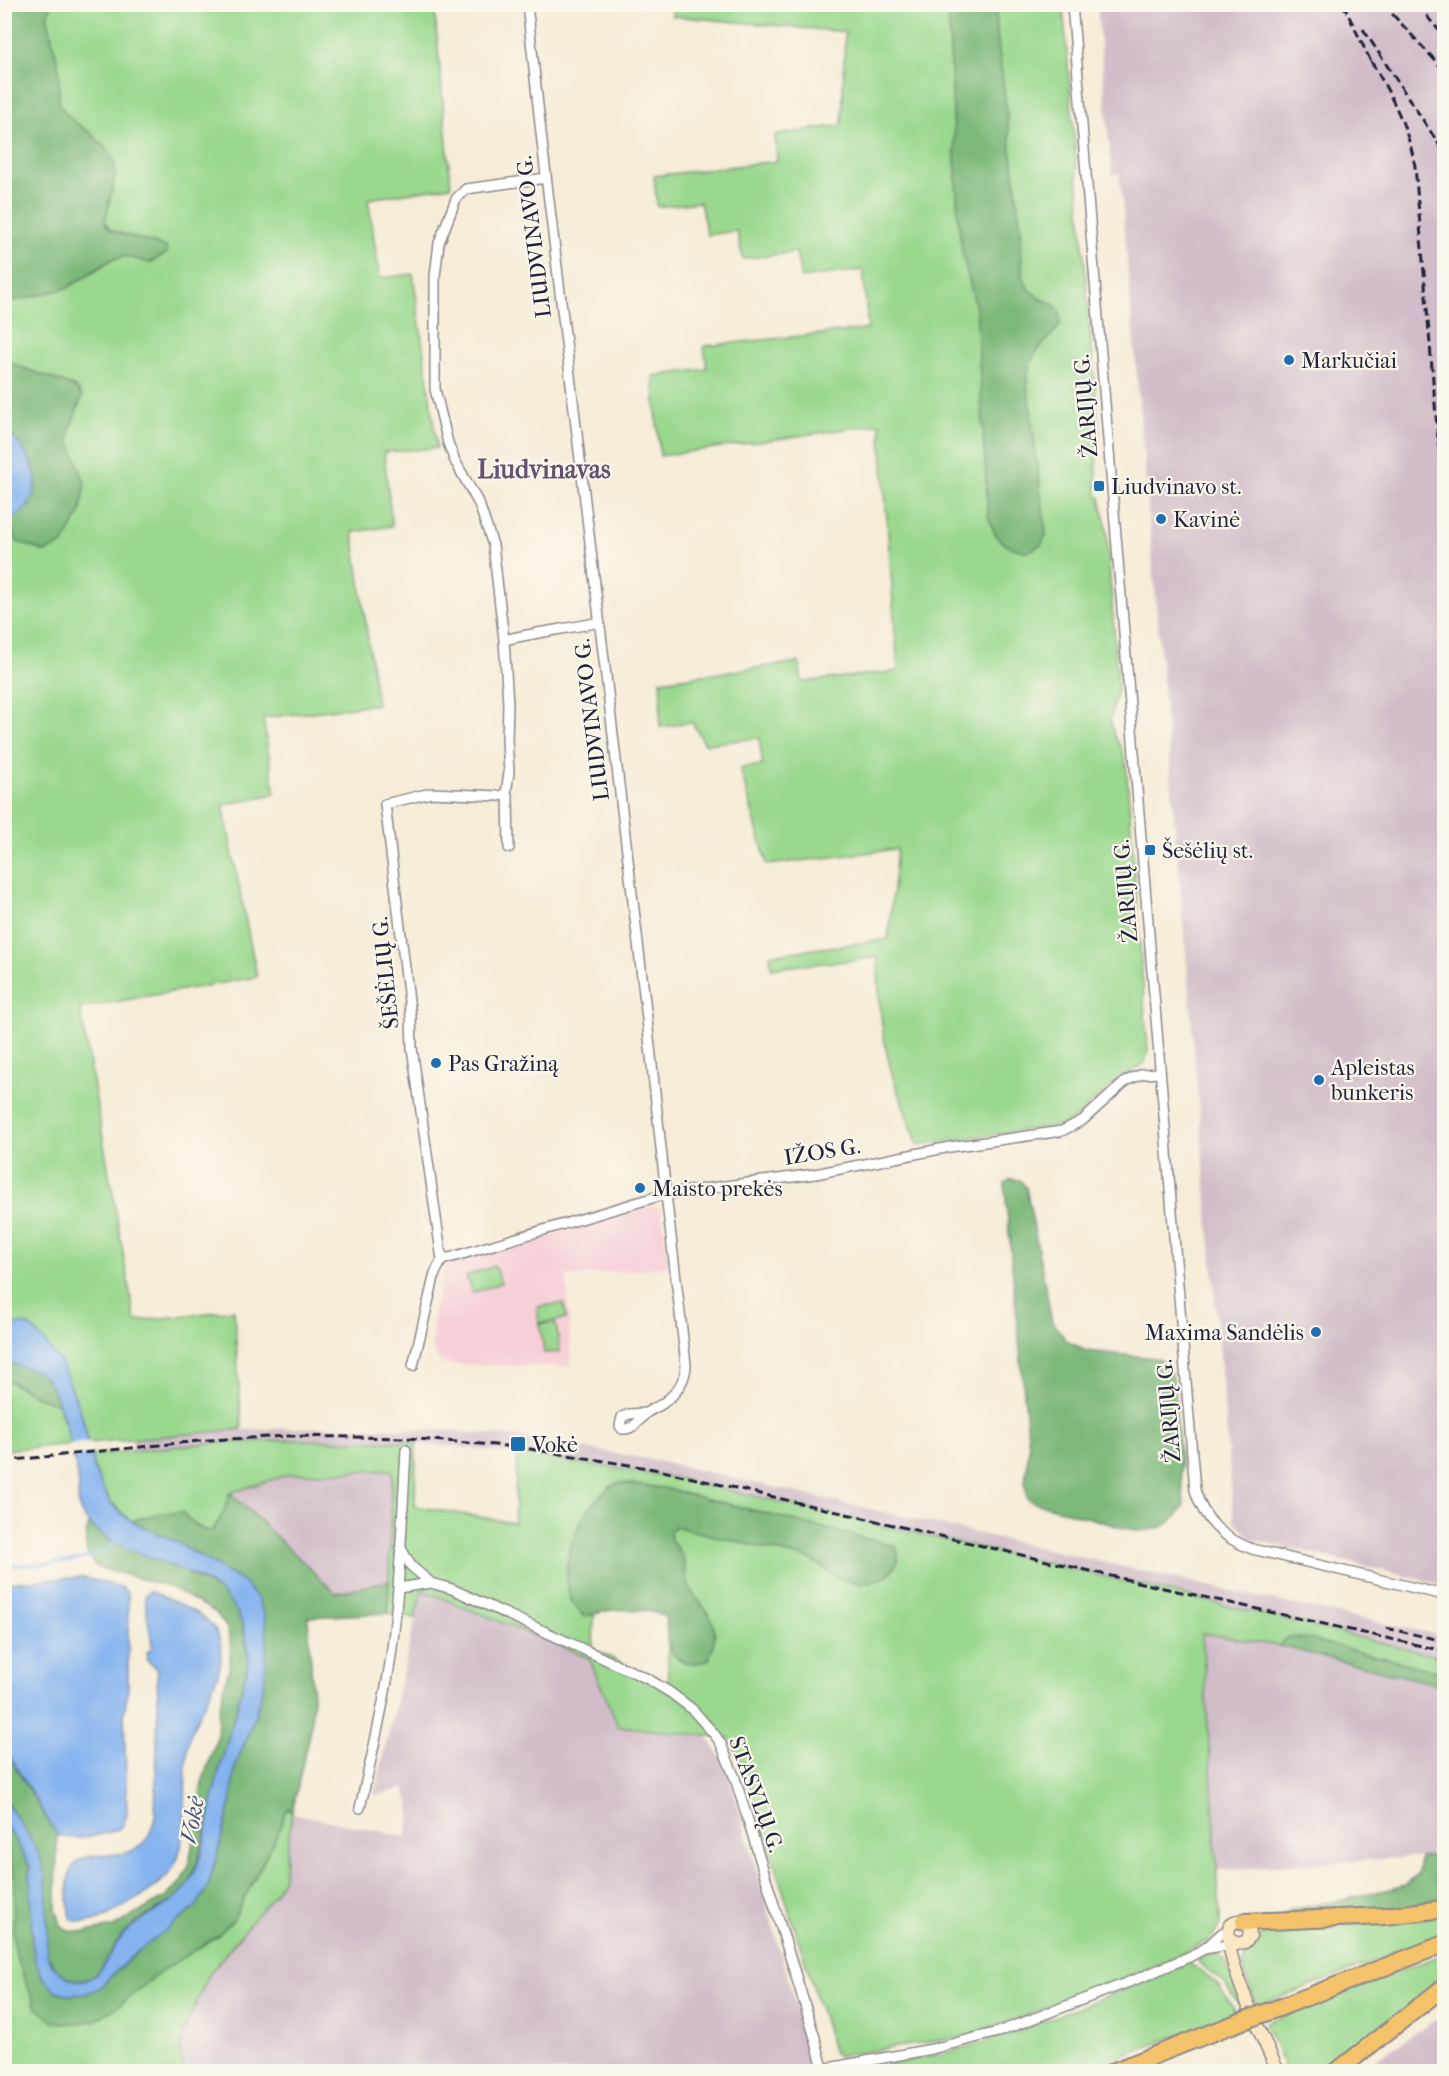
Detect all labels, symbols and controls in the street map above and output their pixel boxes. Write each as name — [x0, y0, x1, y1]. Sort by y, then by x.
street label: LIUDVINAVO G. — [511, 154, 557, 319]
place label: Markučiai — [1301, 348, 1398, 374]
street label: ŽARIJŲ G. — [1068, 353, 1103, 459]
marker: Markučiai — [1282, 353, 1296, 367]
district label: Liudvinavas — [477, 454, 611, 485]
place label: Liudvinavo st. — [1111, 474, 1241, 500]
marker: Liudvinavo st. — [1092, 479, 1106, 493]
place label: Kavinė — [1173, 507, 1240, 533]
marker: Kavinė — [1154, 512, 1168, 526]
street label: LIUDVINAVO G. — [569, 637, 615, 802]
place label: Šešėlių st. — [1162, 837, 1253, 864]
street label: ŽARIJŲ G. — [1108, 838, 1143, 944]
marker: Šešėlių st. — [1143, 843, 1157, 857]
street label: ŠEŠĖLIŲ G. — [366, 915, 405, 1031]
place label: Pas Gražiną — [448, 1051, 559, 1077]
place label: Apleistas bunkeris — [1330, 1055, 1415, 1106]
marker: Pas Gražiną — [429, 1056, 443, 1070]
marker: Apleistas bunkeris — [1312, 1073, 1326, 1087]
street label: IŽOS G. — [782, 1132, 862, 1171]
place label: Maisto prekės — [652, 1176, 783, 1202]
marker: Maisto prekės — [633, 1181, 647, 1195]
place label: Maxima Sandėlis — [1145, 1320, 1304, 1346]
marker: Maxima Sandėlis — [1309, 1325, 1323, 1339]
street label: ŽARIJŲ G. — [1151, 1358, 1186, 1464]
place label: Vokė — [531, 1432, 578, 1458]
marker: Vokė — [509, 1435, 527, 1453]
street label: STASYLŲ G. — [723, 1733, 789, 1856]
water label: Vokė — [174, 1793, 210, 1846]

